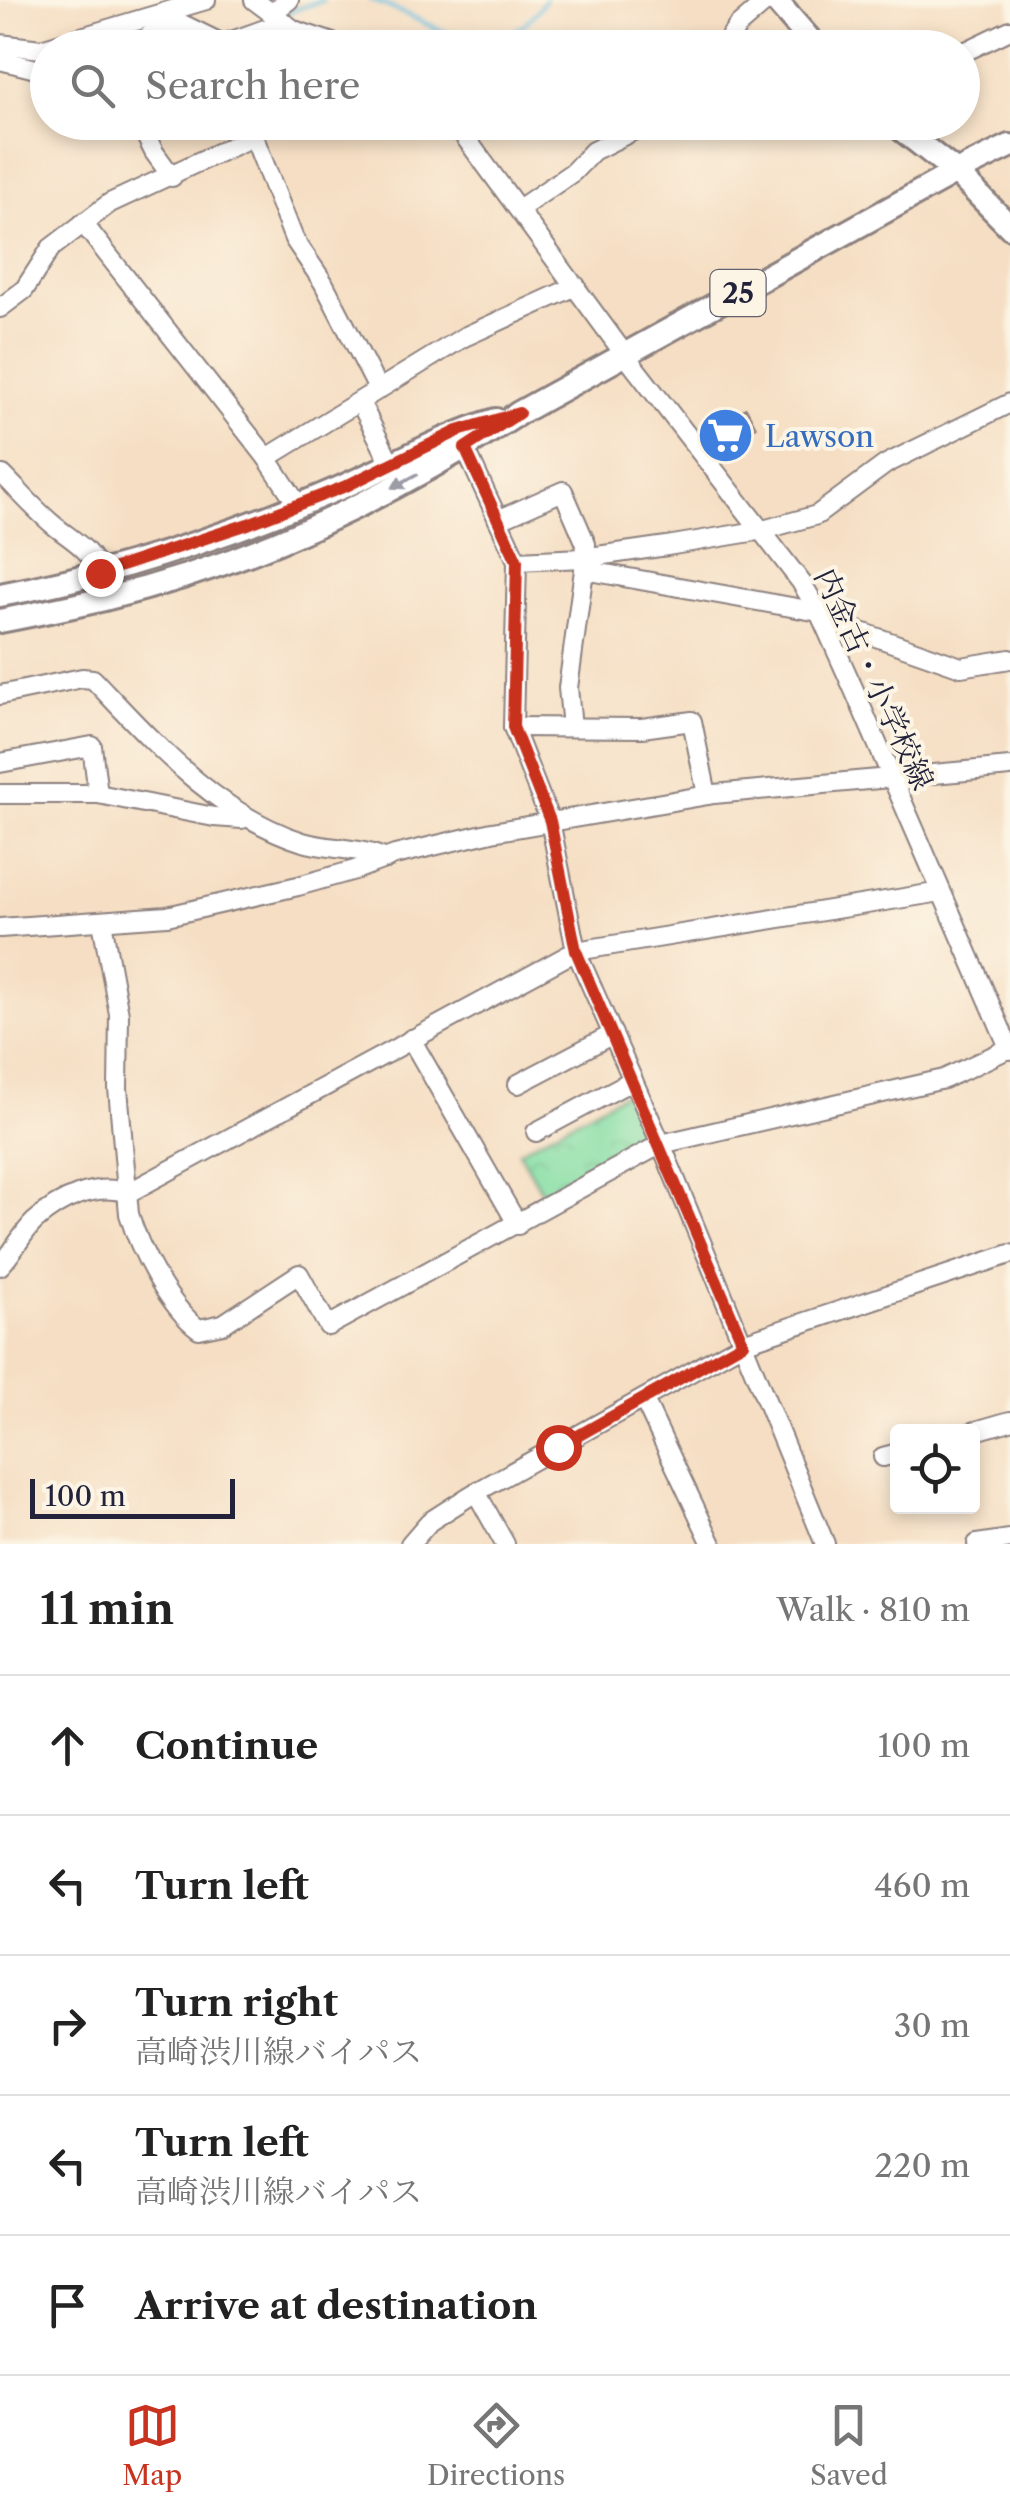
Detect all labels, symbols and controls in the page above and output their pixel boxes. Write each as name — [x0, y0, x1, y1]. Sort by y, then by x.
search box — [30, 30, 980, 140]
icon: search — [65, 58, 120, 113]
text: Search here — [145, 62, 360, 109]
road number: 25 — [710, 270, 766, 316]
supermarket icon: Lawson — [696, 406, 756, 466]
place label: Lawson — [765, 418, 874, 455]
one-way arrow — [391, 471, 419, 489]
route end — [78, 551, 124, 597]
street label: 内金古・小学校線 — [807, 562, 941, 796]
map controls — [890, 1424, 980, 1514]
button: locate — [890, 1424, 980, 1514]
route start — [536, 1425, 582, 1471]
scale bar — [30, 1474, 235, 1518]
text: 100 m — [45, 1479, 126, 1513]
text: 11 min — [40, 1583, 174, 1635]
text: Walk · 810 m — [777, 1590, 970, 1629]
icon: ahead — [40, 1718, 95, 1773]
text: Continue — [135, 1722, 318, 1769]
text: 100 m — [878, 1726, 970, 1765]
icon: left — [40, 1858, 95, 1913]
text: Turn left — [135, 1862, 309, 1909]
text: 460 m — [874, 1866, 970, 1905]
text: Turn right — [135, 1979, 338, 2026]
icon: right — [40, 1998, 95, 2053]
text: 30 m — [894, 2006, 970, 2045]
text: 高崎渋川線バイパス — [135, 2032, 422, 2071]
text: Turn left — [135, 2119, 309, 2166]
icon: left — [40, 2138, 95, 2193]
text: 220 m — [875, 2146, 970, 2185]
text: 高崎渋川線バイパス — [135, 2172, 422, 2211]
icon: arrive — [40, 2278, 95, 2333]
text: Arrive at destination — [135, 2282, 538, 2329]
tab: Map — [122, 2398, 182, 2492]
tab: Directions — [427, 2398, 565, 2492]
tab: Saved — [810, 2398, 888, 2492]

